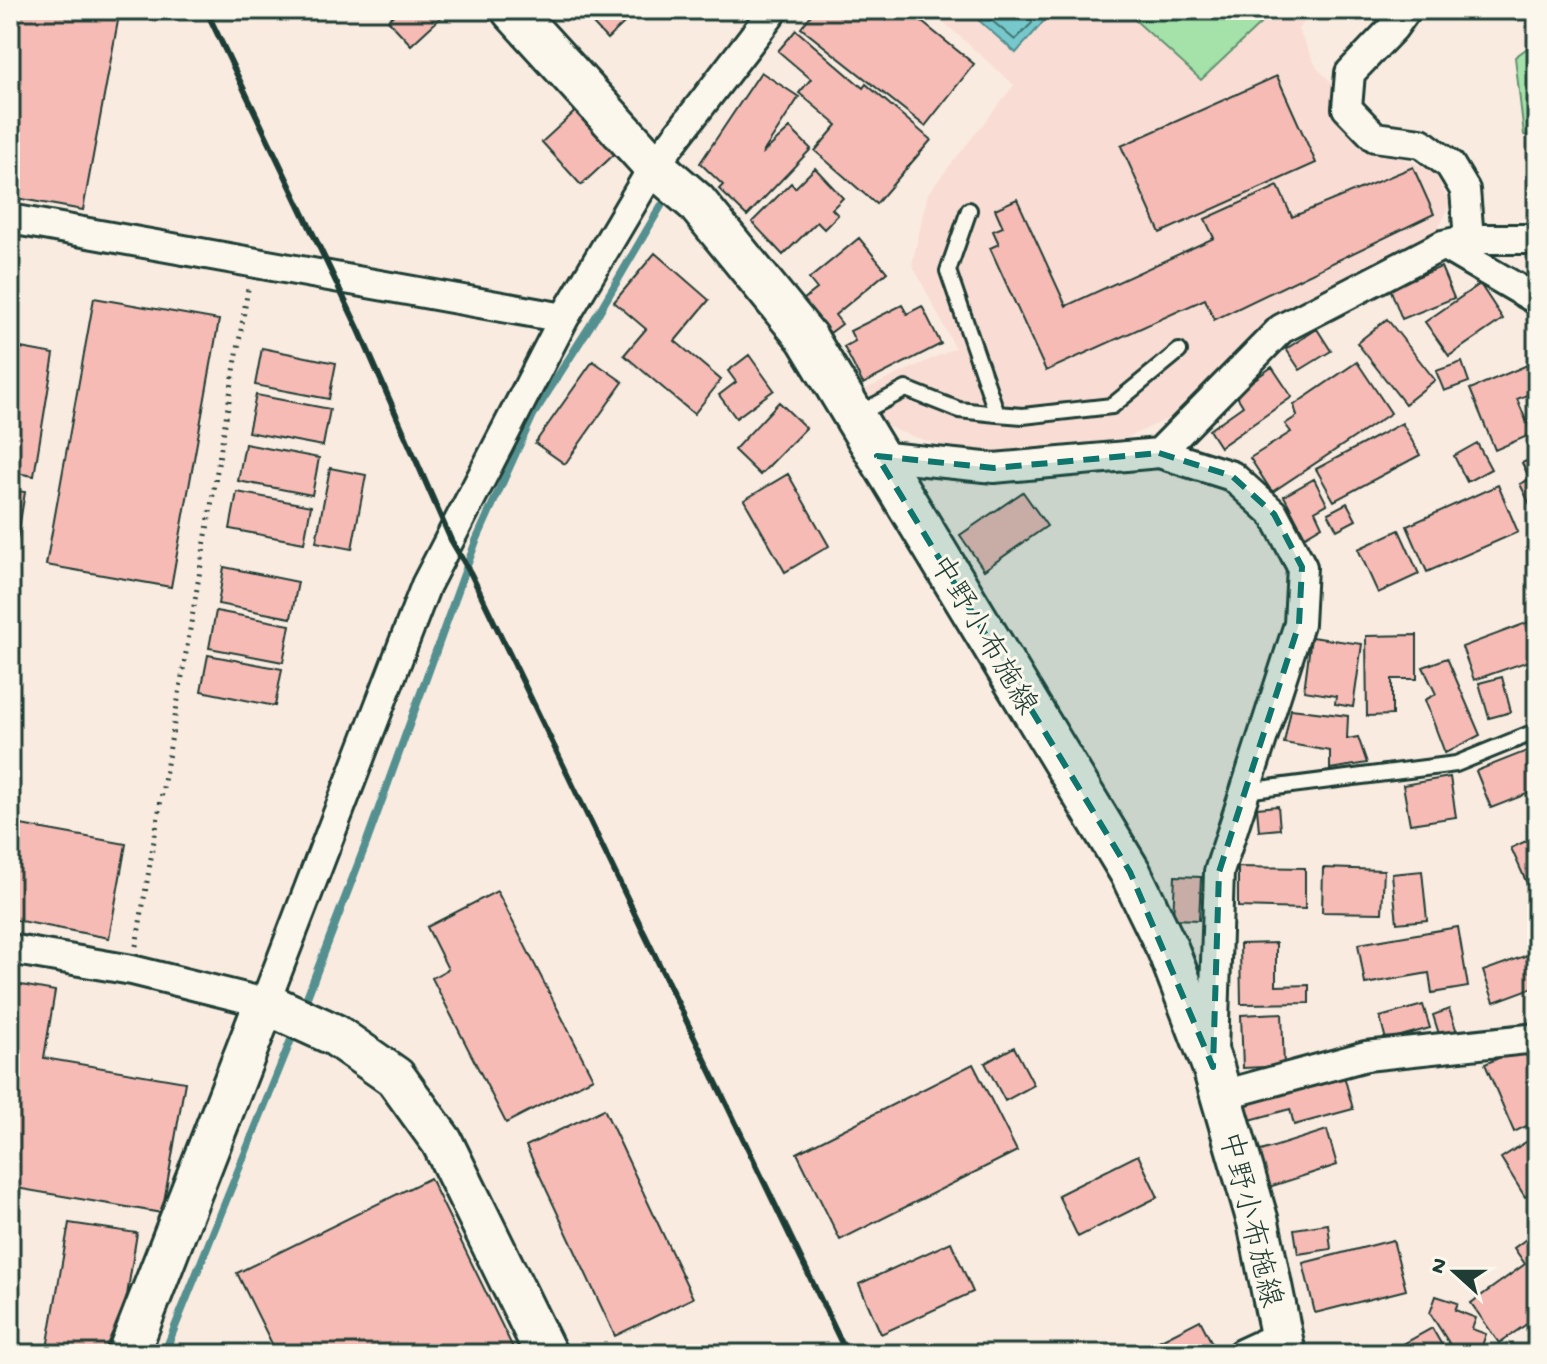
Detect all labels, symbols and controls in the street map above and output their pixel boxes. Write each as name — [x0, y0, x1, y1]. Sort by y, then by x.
street label: 中野小布施線 — [920, 549, 1044, 722]
street label: 中野小布施線 — [1209, 1128, 1288, 1312]
north arrow — [1415, 1232, 1495, 1312]
text: N — [1425, 1255, 1455, 1278]

